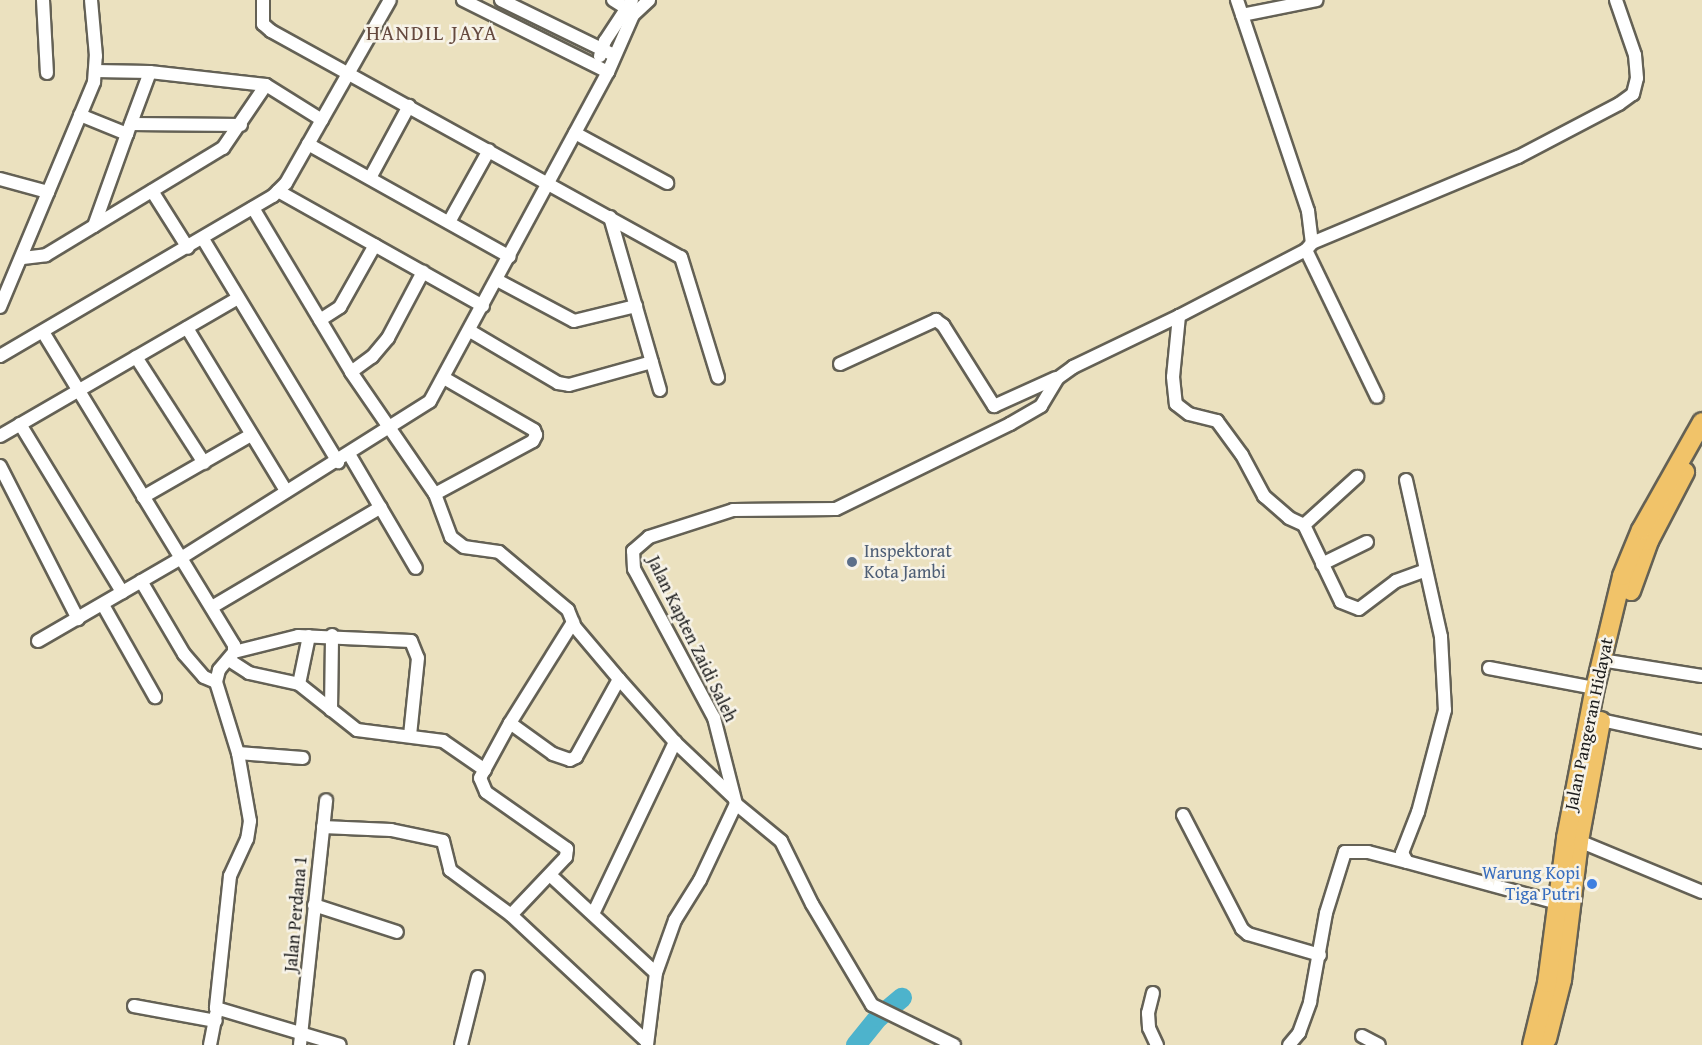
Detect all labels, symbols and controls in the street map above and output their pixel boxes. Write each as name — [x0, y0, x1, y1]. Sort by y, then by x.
district label: HANDIL JAYA — [366, 20, 498, 46]
place label: Inspektorat Kota Jambi — [864, 541, 952, 584]
street label: Jalan Kapten Zaidi Saleh — [642, 552, 742, 726]
marker: Inspektorat Kota Jambi — [845, 555, 859, 569]
street label: Jalan Pangeran Hidayat — [1560, 636, 1618, 812]
street label: Jalan Perdana 1 — [280, 855, 312, 973]
place label: Warung Kopi Tiga Putri — [1482, 863, 1580, 906]
marker: Warung Kopi Tiga Putri — [1585, 877, 1599, 891]

